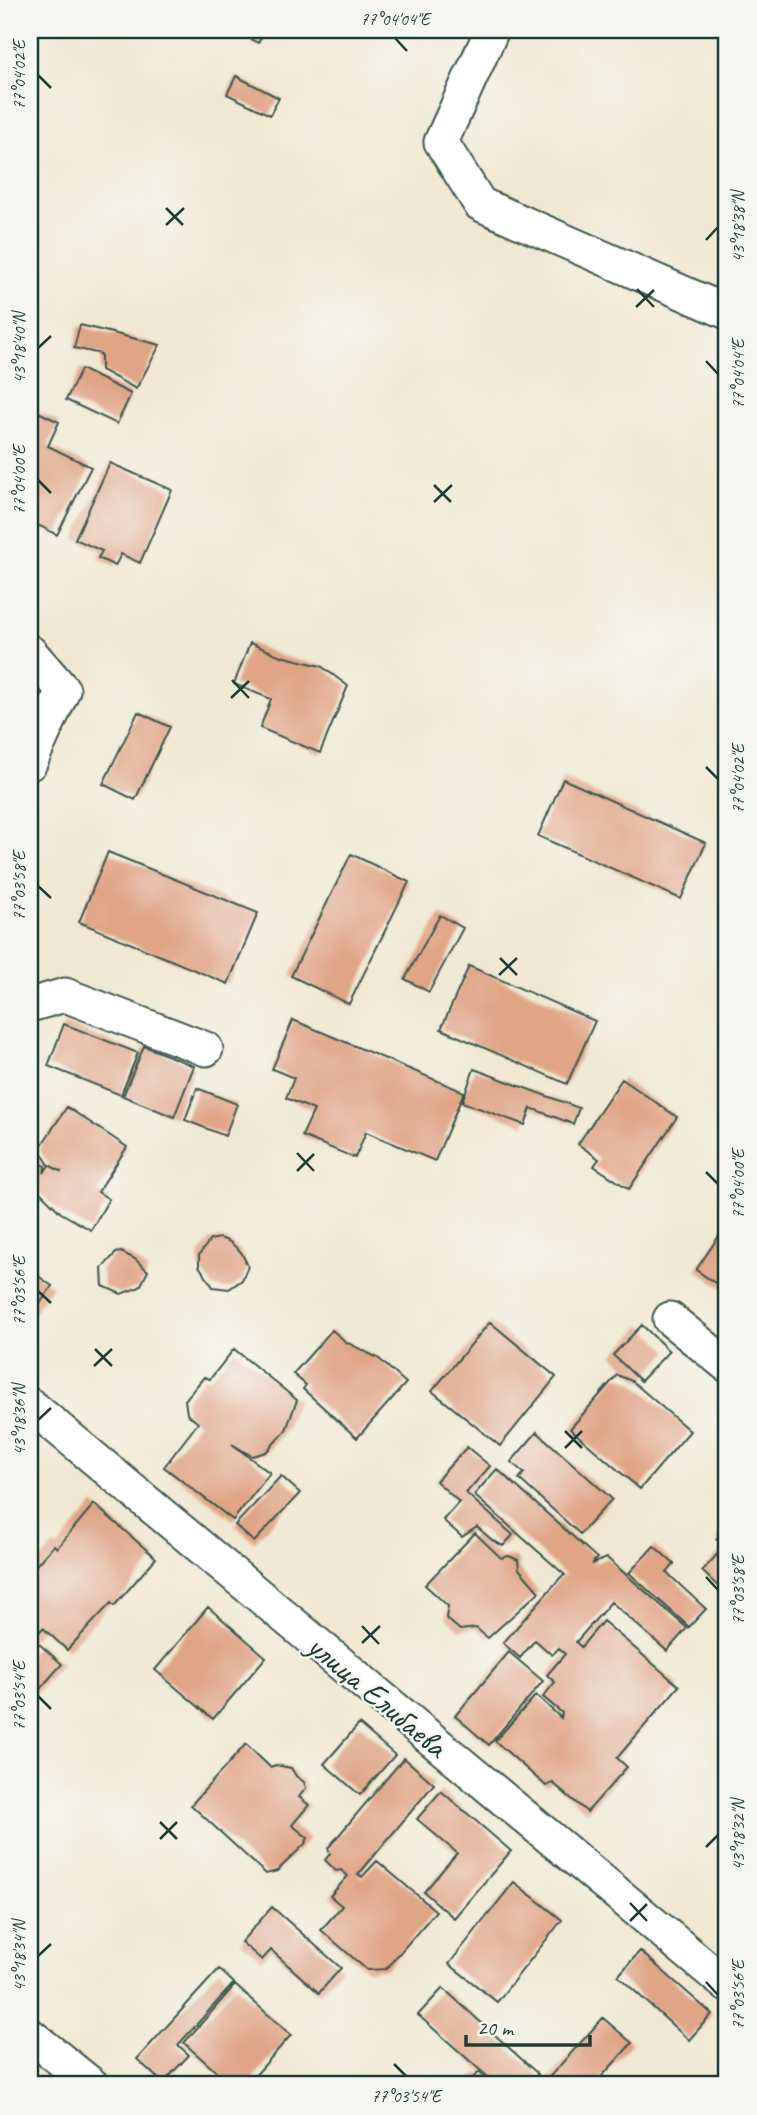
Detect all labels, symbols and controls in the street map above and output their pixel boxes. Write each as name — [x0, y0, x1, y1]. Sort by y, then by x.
text: 77°04'04"E — [360, 8, 432, 30]
text: 77°04'02"E — [8, 38, 30, 110]
text: 43°18'38"N — [727, 188, 749, 262]
text: 43°18'40"N — [8, 309, 30, 383]
text: 77°04'04"E — [727, 337, 749, 409]
text: 77°04'00"E — [8, 443, 30, 515]
text: 77°04'02"E — [727, 742, 749, 814]
text: 77°03'58"E — [8, 849, 30, 921]
text: 77°04'00"E — [727, 1147, 749, 1219]
text: 77°03'56"E — [8, 1254, 30, 1326]
text: 43°18'36"N — [8, 1381, 30, 1455]
text: 77°03'58"E — [727, 1553, 749, 1625]
street label: улица Елибаева — [297, 1624, 458, 1768]
text: 77°03'54"E — [8, 1659, 30, 1731]
text: 43°18'32"N — [727, 1796, 749, 1870]
text: 43°18'34"N — [8, 1917, 30, 1991]
text: 77°03'56"E — [727, 1958, 749, 2030]
scale bar — [466, 2003, 591, 2047]
text: 20 m — [477, 2015, 515, 2041]
text: 77°03'54"E — [371, 2085, 443, 2107]

